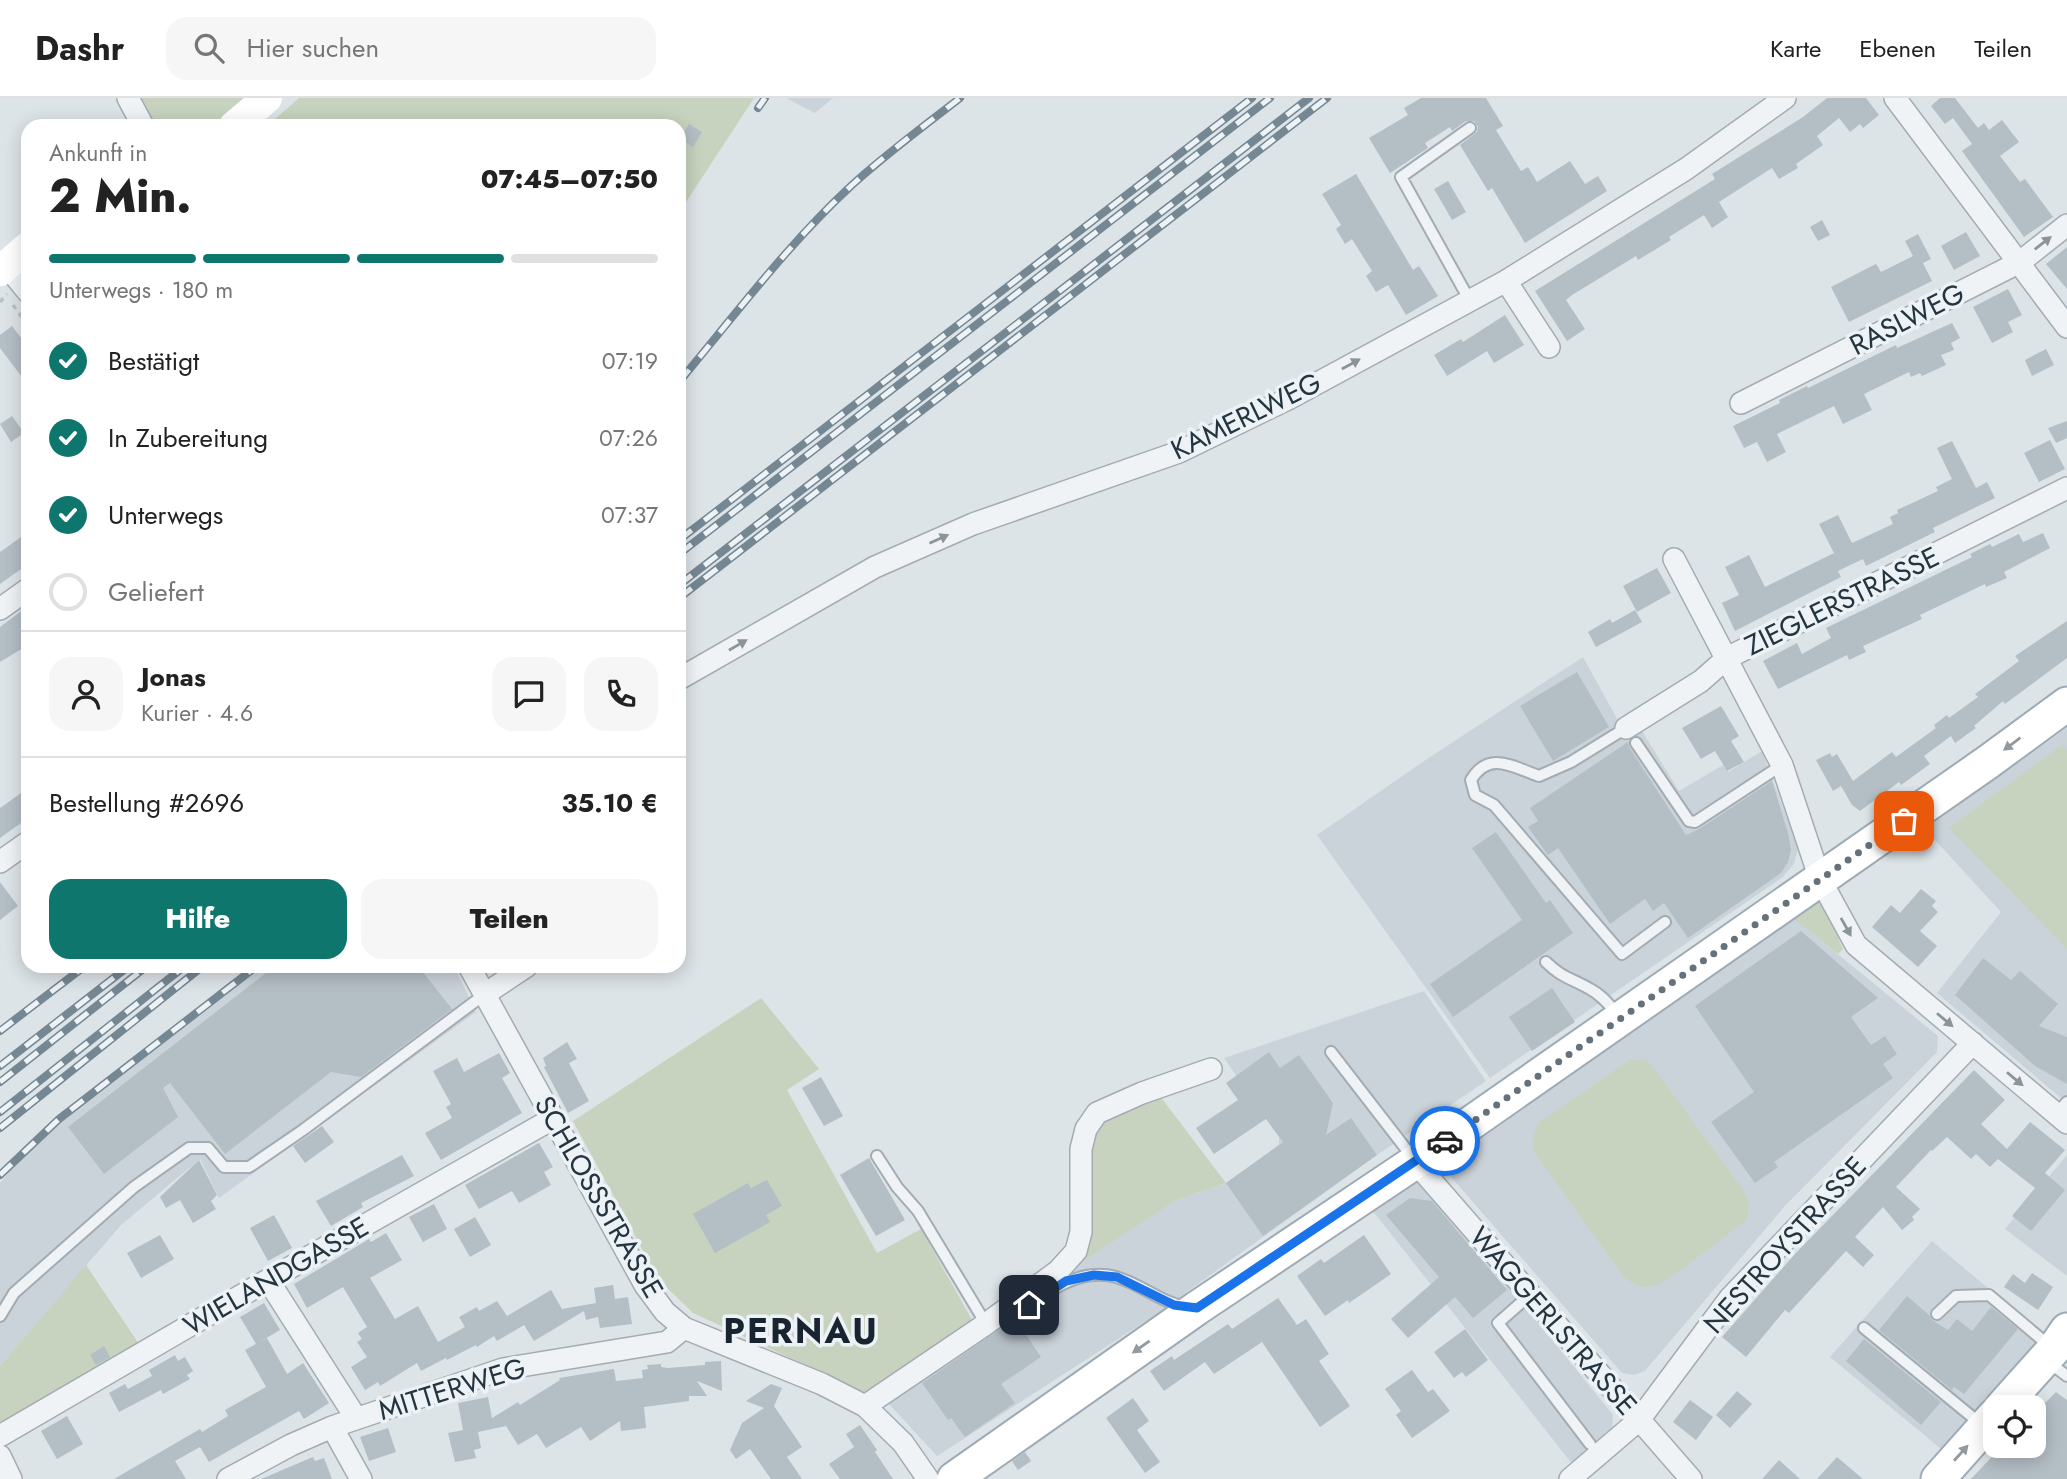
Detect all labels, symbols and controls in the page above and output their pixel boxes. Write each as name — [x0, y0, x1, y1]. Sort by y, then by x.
search box — [166, 17, 656, 80]
text: Dashr — [35, 25, 124, 72]
icon: search — [190, 29, 228, 67]
text: Hier suchen — [246, 29, 379, 67]
text: Karte — [1770, 31, 1821, 66]
text: Ebenen — [1859, 31, 1936, 66]
text: Teilen — [1974, 31, 2032, 66]
text: Ankunft in — [49, 136, 147, 170]
text: 07:45–07:50 — [481, 160, 658, 198]
text: 2 Min. — [49, 163, 191, 229]
one-way arrow — [2034, 236, 2052, 251]
text: Unterwegs · 180 m — [49, 273, 233, 307]
street label: RASLWEG — [1842, 273, 1972, 365]
icon: check — [49, 342, 87, 380]
text: Bestätigt — [108, 342, 199, 380]
text: 07:19 — [602, 344, 658, 378]
one-way arrow — [1341, 359, 1361, 370]
street label: KAMERLWEG — [1164, 362, 1328, 470]
icon: check — [49, 419, 87, 457]
text: In Zubereitung — [108, 419, 268, 457]
text: 07:26 — [599, 421, 658, 455]
icon: check — [49, 496, 87, 534]
text: Unterwegs — [108, 496, 223, 534]
text: 07:37 — [601, 498, 658, 532]
one-way arrow — [929, 533, 949, 545]
street label: ZIEGLERSTRASSE — [1738, 536, 1946, 666]
text: Geliefert — [108, 573, 204, 611]
one-way arrow — [729, 639, 748, 651]
button: person — [49, 657, 123, 731]
button: chat — [492, 657, 566, 731]
button: phone — [584, 657, 658, 731]
text: Jonas — [141, 658, 206, 696]
text: Kurier · 4.6 — [141, 696, 253, 730]
one-way arrow — [2004, 737, 2022, 752]
text: Bestellung #2696 — [49, 784, 244, 822]
text: 35.10 € — [561, 784, 658, 822]
pin — [1874, 791, 1934, 851]
icon: bag — [1885, 802, 1923, 840]
button: Hilfe — [49, 879, 347, 959]
button: Teilen — [361, 879, 658, 959]
one-way arrow — [1840, 917, 1852, 936]
one-way arrow — [1936, 1012, 1954, 1028]
one-way arrow — [2005, 1071, 2023, 1086]
street label: SCHLOSSSTRASSE — [524, 1088, 674, 1306]
courier — [1410, 1106, 1480, 1176]
icon: car — [1426, 1122, 1464, 1160]
street label: NESTROYSTRASSE — [1694, 1147, 1876, 1343]
street label: WIELANDGASSE — [176, 1206, 376, 1346]
street label: WAGGERLSTRASSE — [1459, 1218, 1647, 1424]
pin — [999, 1275, 1059, 1335]
icon: home — [1010, 1286, 1048, 1324]
district label: PERNAU — [723, 1306, 879, 1356]
one-way arrow — [1132, 1340, 1150, 1354]
street label: MITTERWEG — [373, 1347, 531, 1431]
map controls — [1983, 1395, 2046, 1458]
button: locate — [1983, 1395, 2046, 1458]
one-way arrow — [1953, 1444, 1969, 1462]

